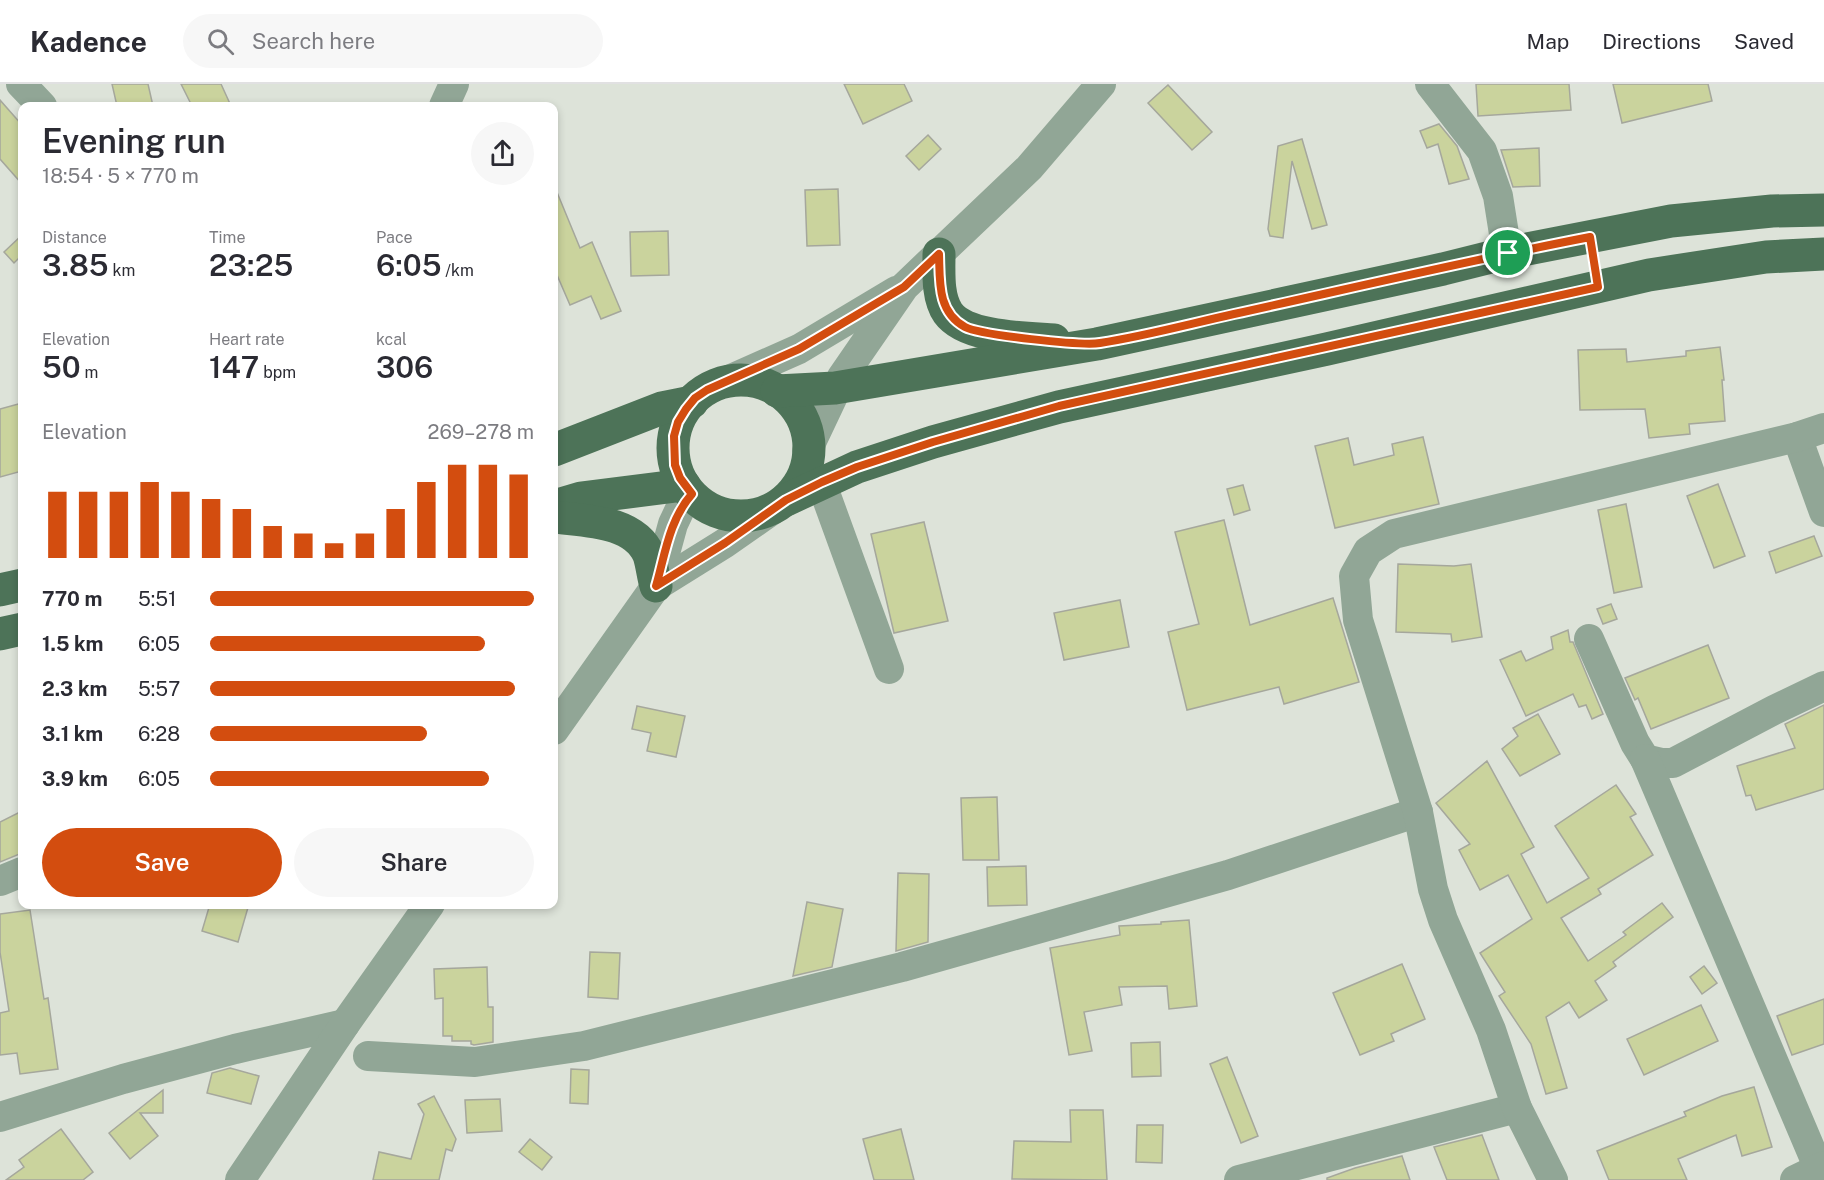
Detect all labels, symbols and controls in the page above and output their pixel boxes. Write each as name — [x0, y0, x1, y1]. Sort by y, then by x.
search box — [183, 14, 603, 68]
text: Kadence — [30, 25, 147, 58]
icon: search — [204, 25, 237, 58]
text: Search here — [252, 28, 375, 54]
text: Map — [1527, 29, 1569, 54]
text: Directions — [1602, 29, 1701, 54]
text: Saved — [1734, 29, 1794, 54]
text: Evening run — [42, 122, 225, 160]
button: share — [471, 122, 534, 185]
text: 18:54 · 5 × 770 m — [42, 164, 199, 188]
pin — [1482, 227, 1533, 278]
text: Distance — [42, 228, 107, 247]
text: Time — [209, 228, 245, 247]
text: Pace — [376, 228, 413, 247]
icon: arrive — [1491, 236, 1524, 269]
text: 3.85 — [42, 247, 109, 283]
text: 23:25 — [209, 247, 293, 283]
text: 6:05 — [376, 247, 441, 283]
text: km — [109, 261, 135, 280]
text: /km — [441, 261, 474, 280]
text: Elevation — [42, 330, 110, 349]
text: Heart rate — [209, 330, 285, 349]
text: kcal — [376, 330, 407, 349]
text: 50 — [42, 349, 81, 385]
text: 147 — [209, 349, 259, 385]
text: 306 — [376, 349, 433, 385]
text: m — [81, 363, 98, 382]
text: bpm — [259, 363, 296, 382]
text: Elevation — [42, 420, 127, 444]
text: 269–278 m — [428, 420, 534, 444]
text: 770 m — [42, 587, 102, 611]
text: 5:51 — [138, 587, 176, 611]
text: 1.5 km — [42, 632, 103, 656]
text: 6:05 — [138, 632, 180, 656]
text: 2.3 km — [42, 677, 107, 701]
text: 5:57 — [138, 677, 180, 701]
text: 3.1 km — [42, 722, 103, 746]
text: 6:28 — [138, 722, 180, 746]
text: 3.9 km — [42, 767, 108, 791]
text: 6:05 — [138, 767, 180, 791]
button: Save — [42, 828, 282, 897]
button: Share — [294, 828, 534, 897]

